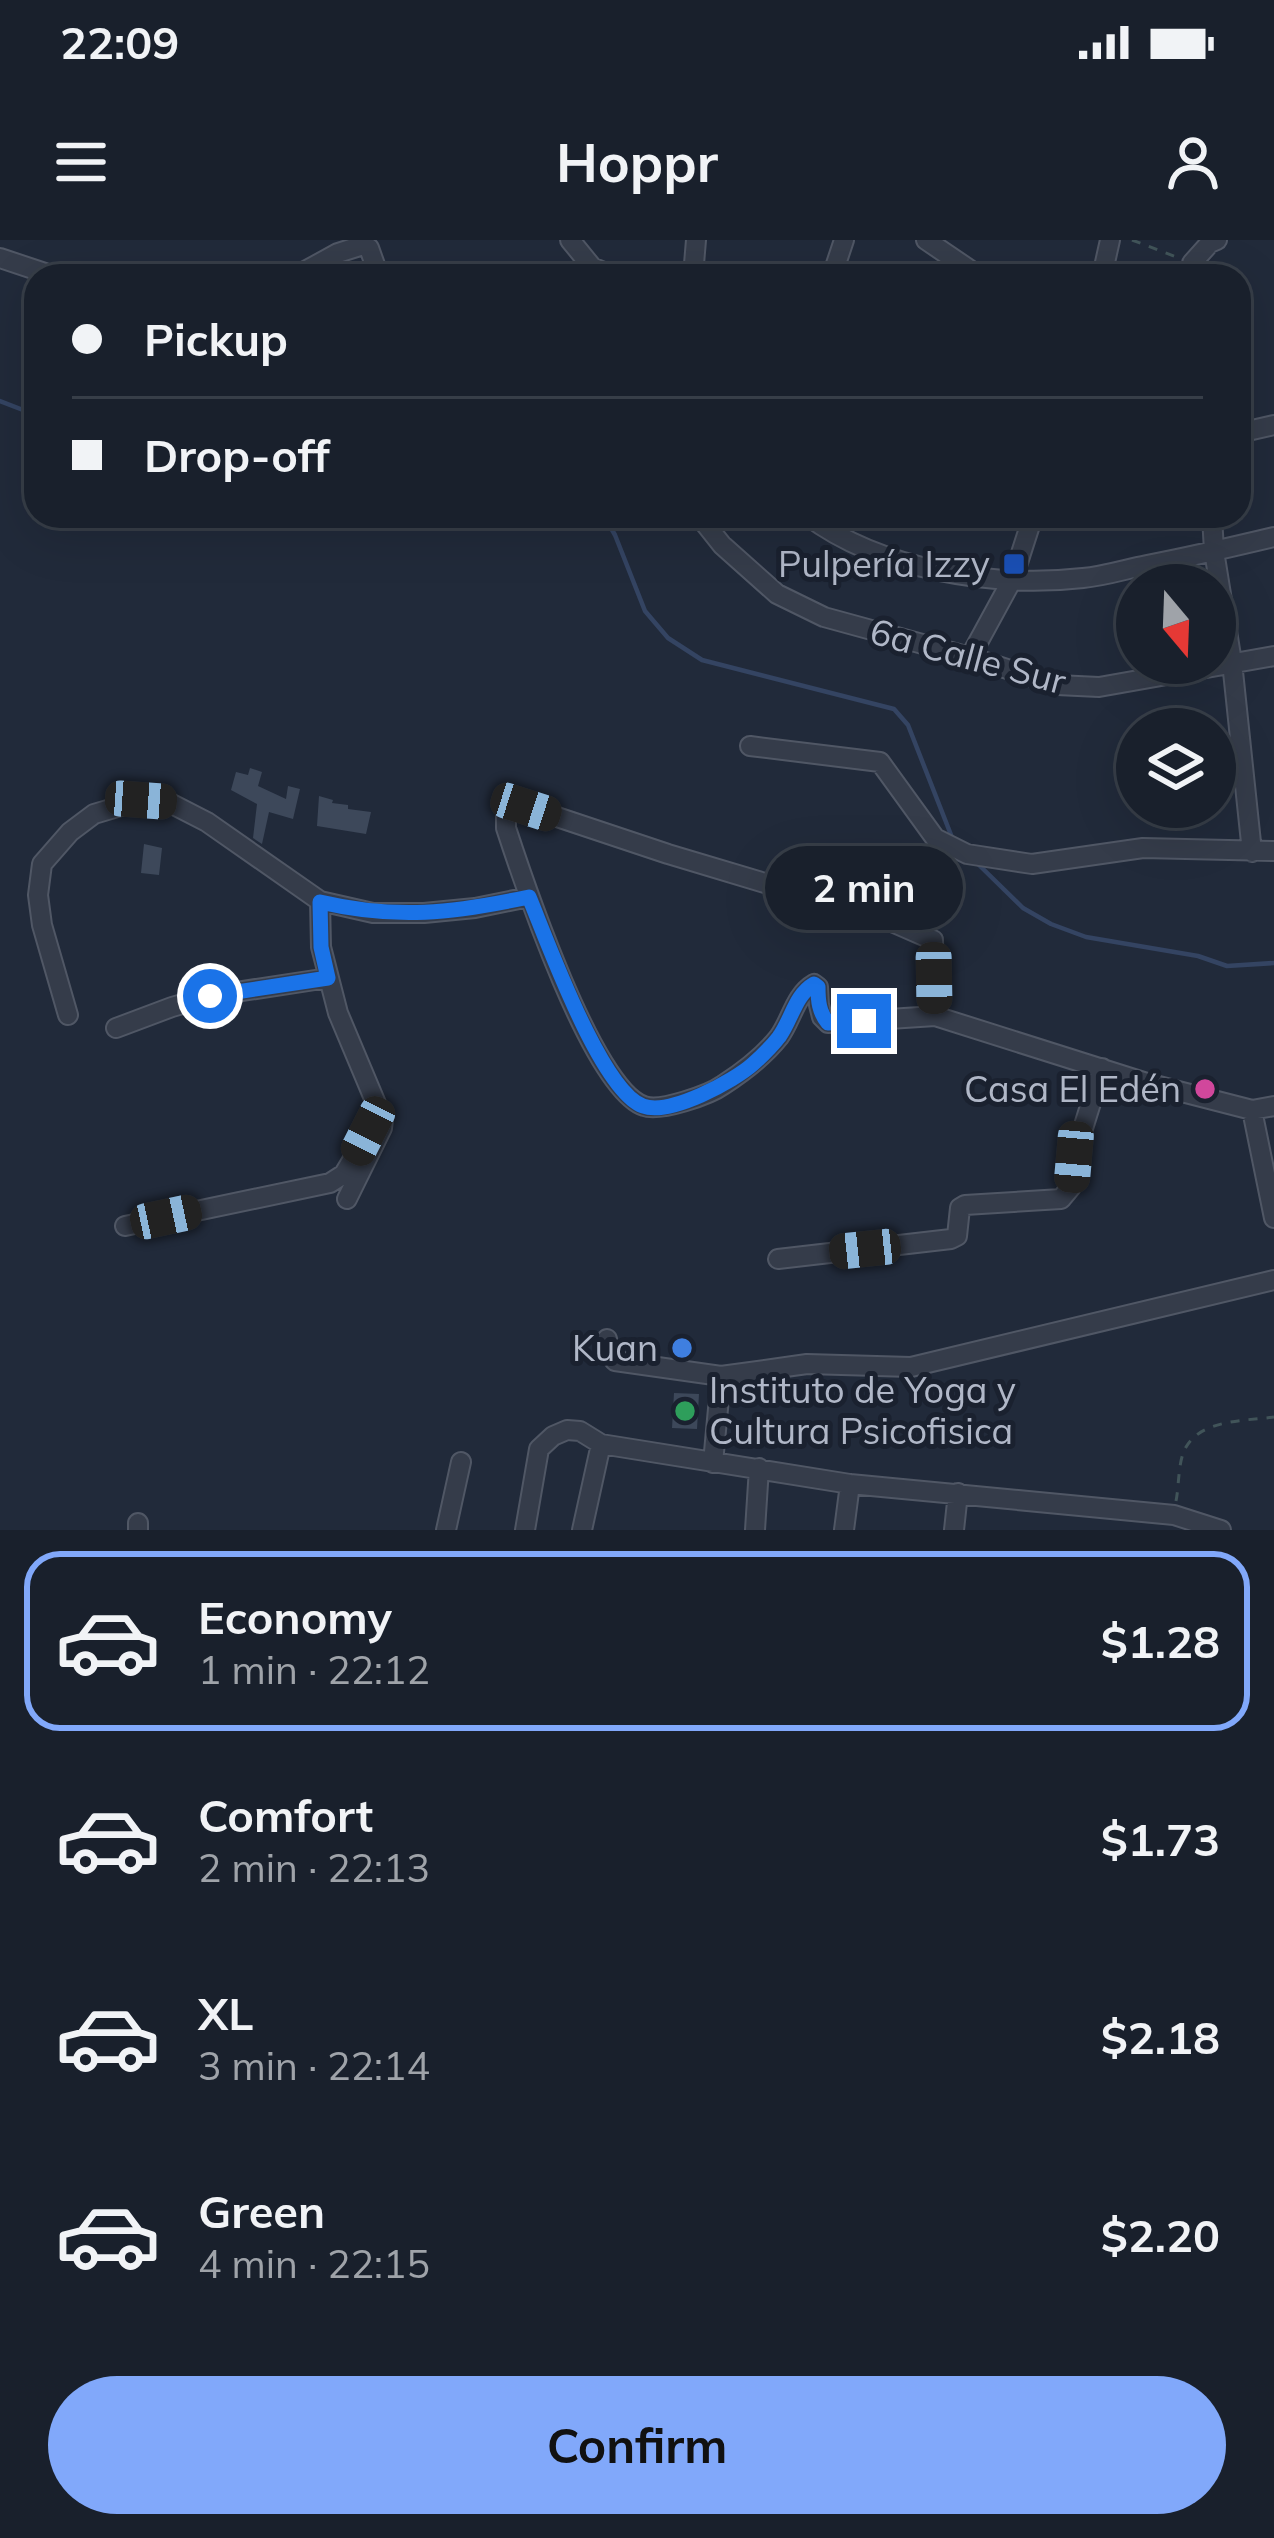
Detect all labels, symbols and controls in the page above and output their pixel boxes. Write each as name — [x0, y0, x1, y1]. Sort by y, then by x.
text: 22:09 — [60, 14, 179, 70]
text: Hoppr — [556, 128, 718, 196]
icon: menu — [48, 129, 114, 195]
icon: person — [1160, 129, 1226, 195]
text: Pickup — [144, 311, 288, 367]
text: Drop-off — [144, 427, 330, 483]
place label: Pulpería Izzy — [778, 541, 990, 586]
marker: Pulpería Izzy — [1001, 551, 1027, 577]
north arrow — [1116, 564, 1236, 684]
map controls — [1116, 564, 1236, 828]
street label: 6a Calle Sur — [865, 608, 1071, 703]
button: layers — [1116, 708, 1236, 828]
car — [486, 779, 566, 835]
car — [104, 780, 178, 820]
callout: 2 min — [765, 847, 963, 931]
text: 2 min — [813, 863, 915, 912]
car — [915, 942, 953, 1014]
route start — [183, 969, 237, 1023]
route end — [837, 994, 891, 1048]
place label: Casa El Edén — [964, 1066, 1181, 1111]
marker: Casa El Edén — [1192, 1076, 1218, 1102]
car — [336, 1091, 400, 1171]
car — [1053, 1120, 1095, 1194]
car — [127, 1192, 205, 1242]
car — [827, 1227, 903, 1271]
place label: Kuan — [572, 1325, 658, 1370]
marker: Kuan — [669, 1335, 695, 1361]
place label: Instituto de Yoga y Cultura Psicofisica — [709, 1367, 1016, 1453]
marker: Instituto de Yoga y Cultura Psicofisica — [672, 1398, 698, 1424]
icon: car — [54, 1587, 162, 1695]
text: Economy — [198, 1589, 392, 1645]
text: $1.28 — [1101, 1613, 1220, 1669]
text: 1 min · 22:12 — [198, 1645, 430, 1694]
icon: car — [54, 1785, 162, 1893]
text: Comfort — [198, 1787, 373, 1843]
text: $1.73 — [1101, 1811, 1220, 1867]
text: 2 min · 22:13 — [198, 1843, 430, 1892]
icon: car — [54, 1983, 162, 2091]
text: XL — [198, 1985, 253, 2041]
text: $2.18 — [1101, 2009, 1220, 2065]
text: 3 min · 22:14 — [198, 2041, 430, 2090]
icon: car — [54, 2181, 162, 2289]
text: Green — [198, 2183, 325, 2239]
text: $2.20 — [1101, 2207, 1220, 2263]
text: 4 min · 22:15 — [198, 2239, 430, 2288]
button: Confirm — [48, 2376, 1226, 2514]

